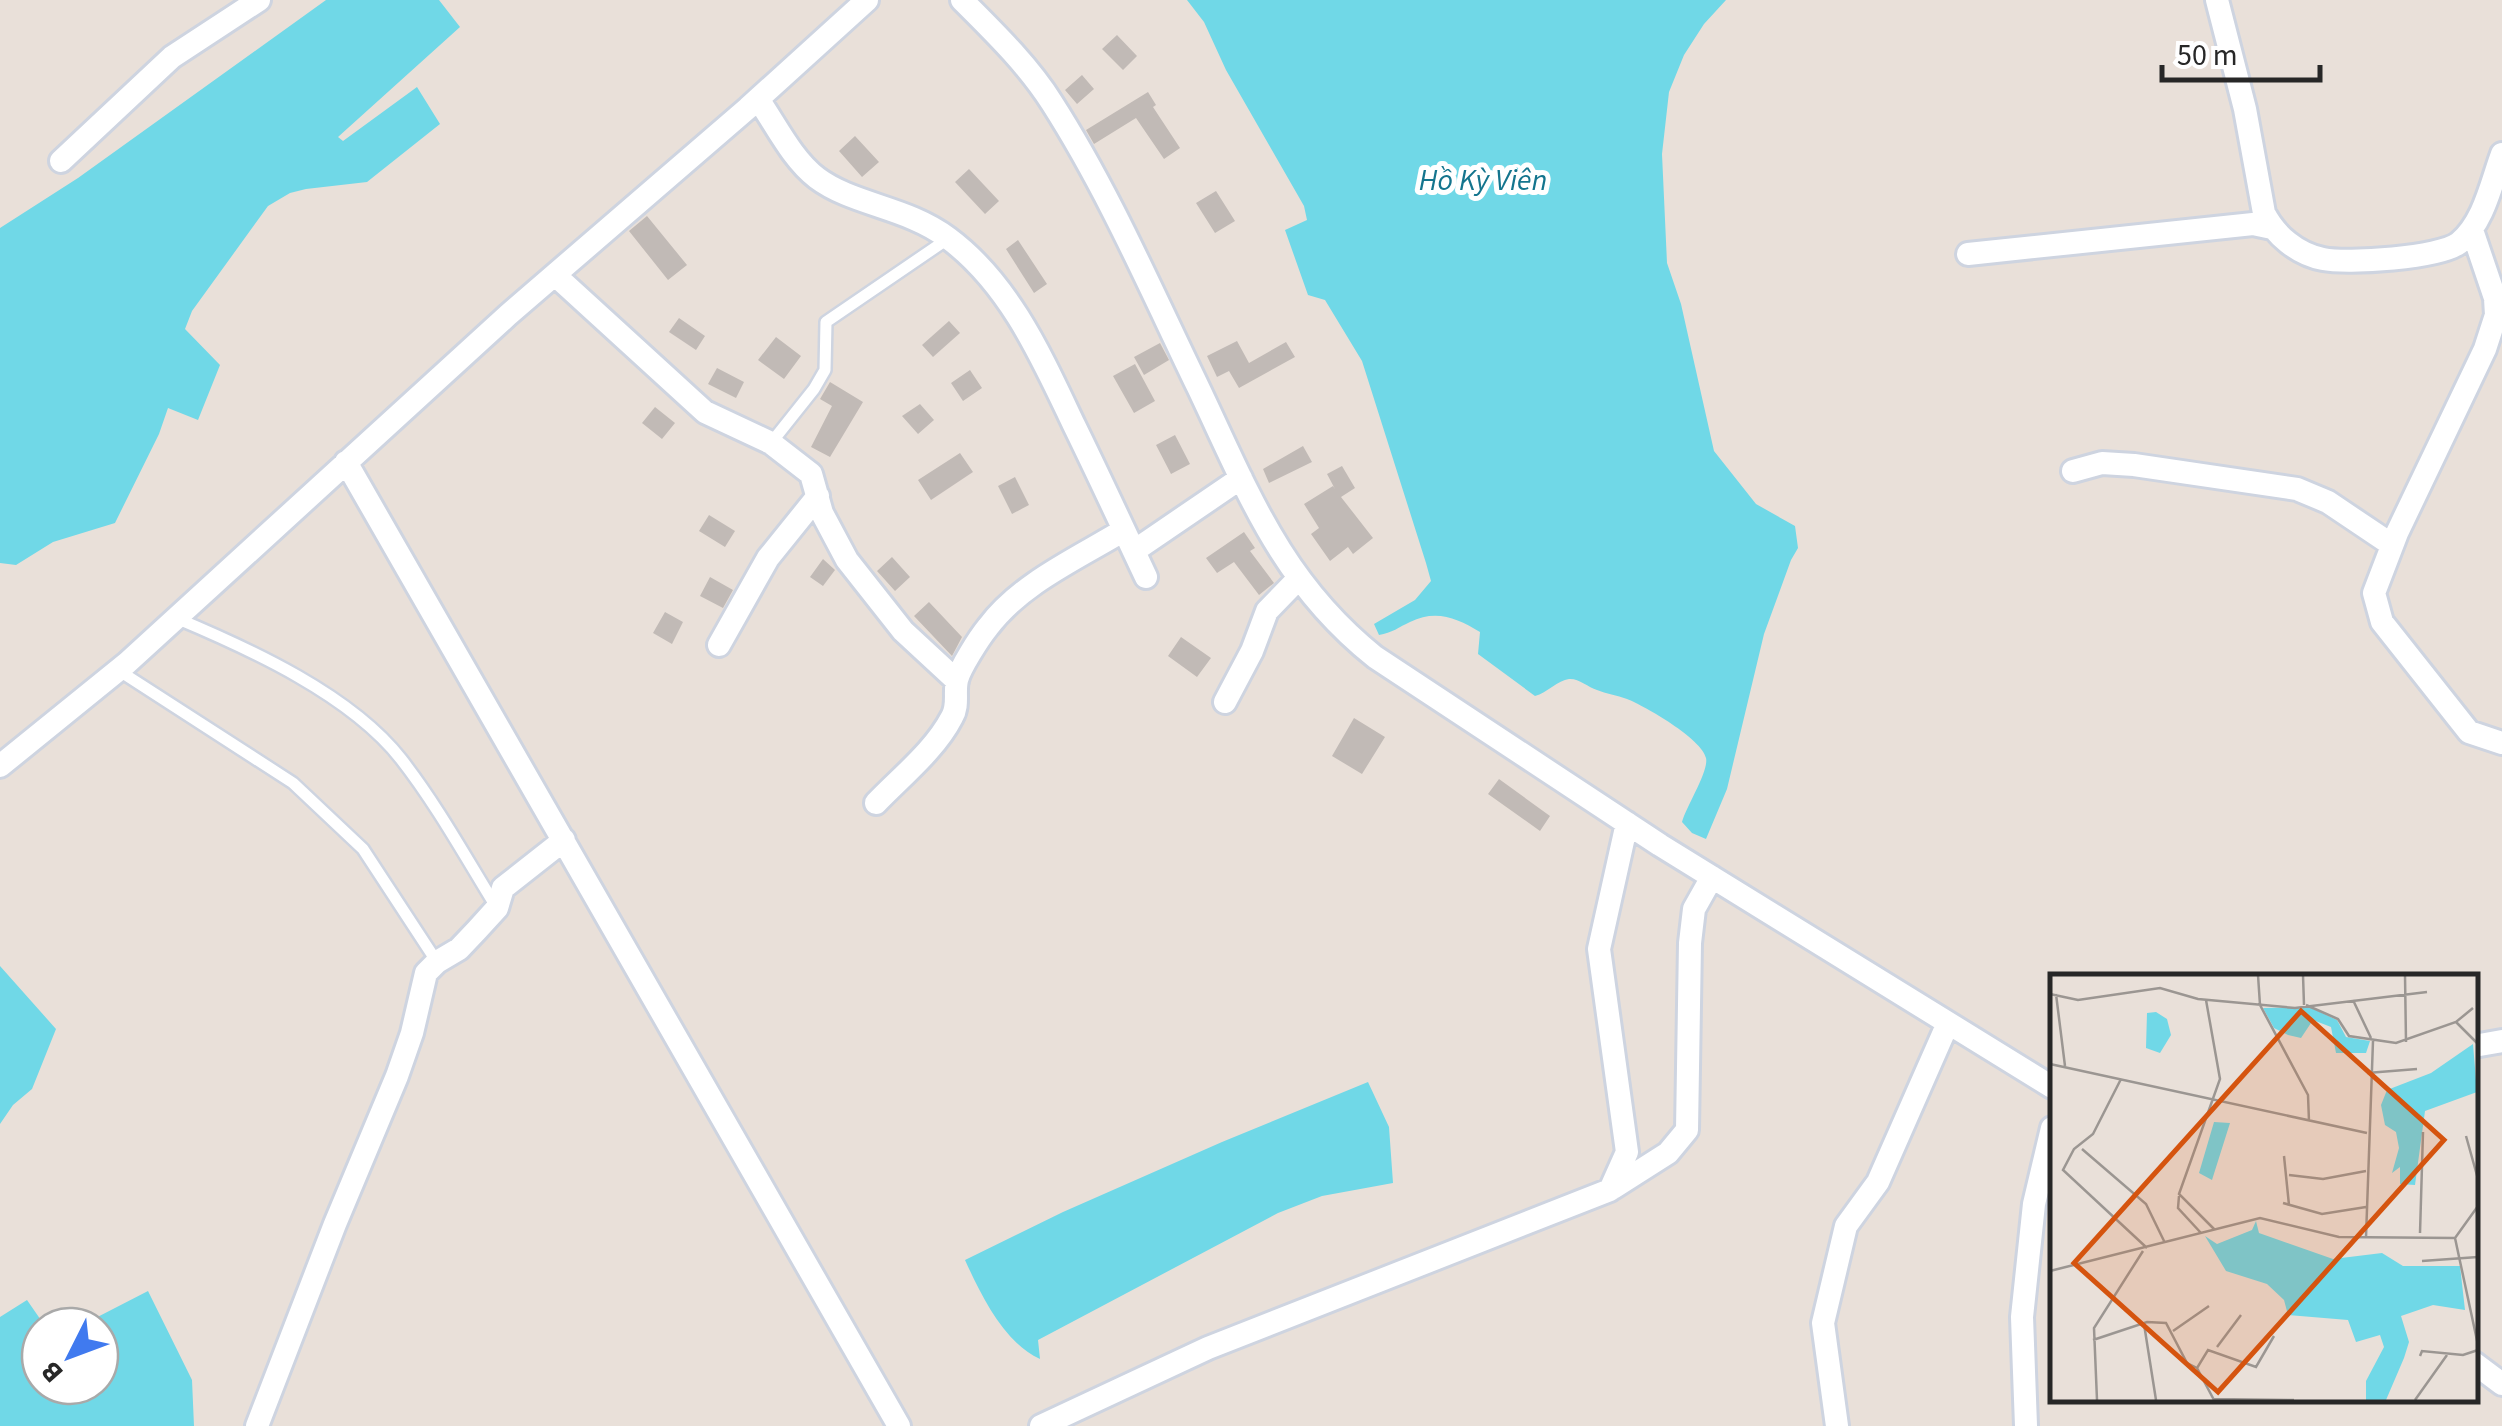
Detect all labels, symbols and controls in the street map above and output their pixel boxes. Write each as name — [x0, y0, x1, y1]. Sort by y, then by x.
scale bar — [2162, 20, 2320, 82]
text: 50 m — [2177, 34, 2238, 77]
water label: Hồ Kỳ Viên — [1419, 159, 1547, 202]
inset map — [2050, 974, 2477, 1401]
north arrow — [20, 1306, 120, 1406]
text: B — [32, 1352, 73, 1392]

